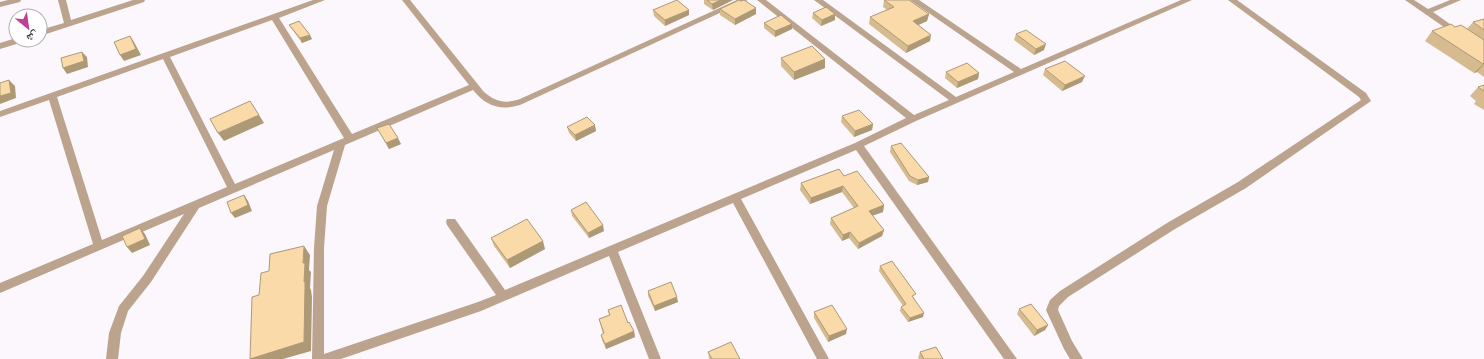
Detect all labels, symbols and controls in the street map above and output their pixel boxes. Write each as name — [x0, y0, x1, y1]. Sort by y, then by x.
north arrow — [8, 8, 48, 48]
text: ش — [24, 27, 42, 47]

